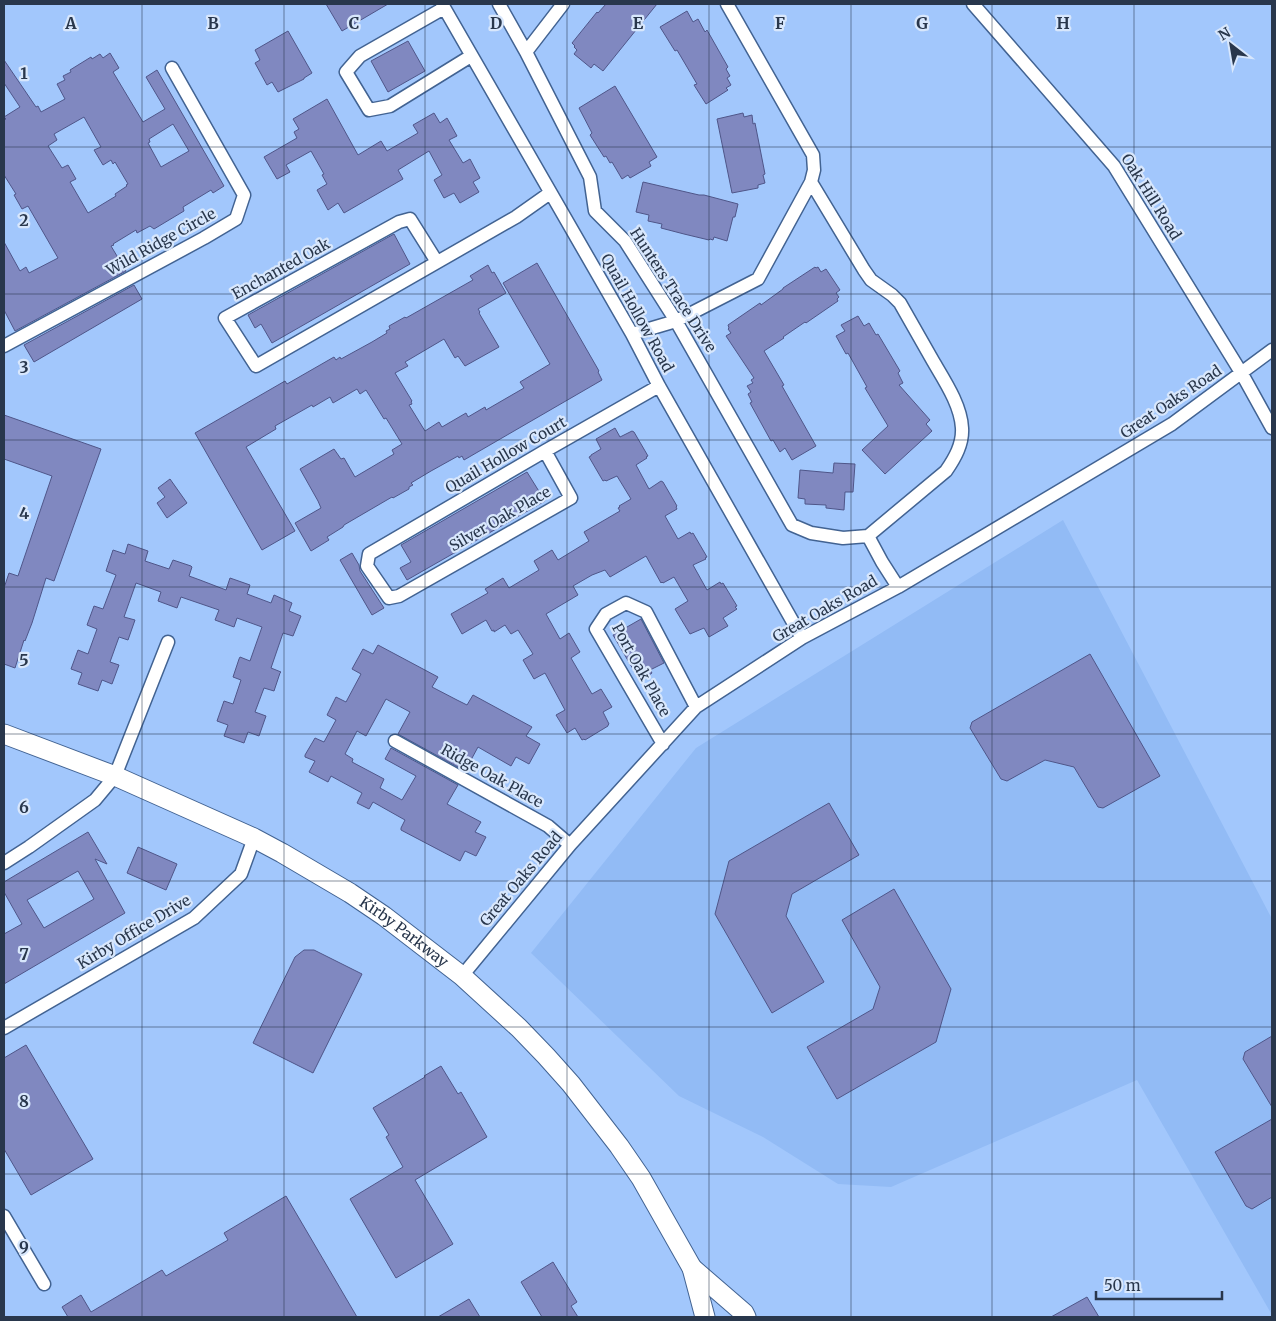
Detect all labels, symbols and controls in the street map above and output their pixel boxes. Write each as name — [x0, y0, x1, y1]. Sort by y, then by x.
text: A — [64, 13, 77, 33]
text: B — [207, 13, 219, 33]
text: C — [349, 13, 359, 33]
text: D — [490, 13, 502, 33]
text: E — [633, 13, 644, 33]
text: F — [775, 13, 785, 33]
text: G — [916, 13, 928, 33]
text: H — [1056, 13, 1070, 33]
north arrow — [1206, 20, 1256, 70]
text: N — [1215, 23, 1234, 44]
text: 1 — [20, 63, 28, 83]
street label: Oak Hill Road — [1117, 150, 1185, 243]
street label: Wild Ridge Circle — [102, 204, 219, 280]
text: 2 — [19, 210, 29, 230]
street label: Hunters Trace Drive — [626, 224, 721, 356]
street label: Enchanted Oak — [228, 234, 333, 303]
street label: Quail Hollow Road — [597, 250, 678, 375]
text: 3 — [19, 357, 29, 377]
street label: Great Oaks Road — [1117, 361, 1225, 442]
street label: Quail Hollow Court — [442, 412, 570, 497]
street label: Silver Oak Place — [446, 482, 554, 555]
text: 4 — [19, 503, 29, 523]
street label: Great Oaks Road — [769, 571, 881, 646]
street label: Port Oak Place — [608, 620, 675, 720]
text: 5 — [19, 650, 29, 670]
street label: Ridge Oak Place — [438, 740, 547, 812]
text: 6 — [19, 797, 29, 817]
street label: Great Oaks Road — [475, 827, 566, 930]
street label: Kirby Office Drive — [74, 890, 194, 973]
street label: Kirby Parkway — [356, 892, 452, 971]
text: 7 — [19, 944, 29, 964]
text: 8 — [19, 1091, 29, 1111]
text: 9 — [19, 1237, 29, 1257]
scale bar — [1096, 1268, 1222, 1300]
text: 50 m — [1104, 1276, 1141, 1295]

